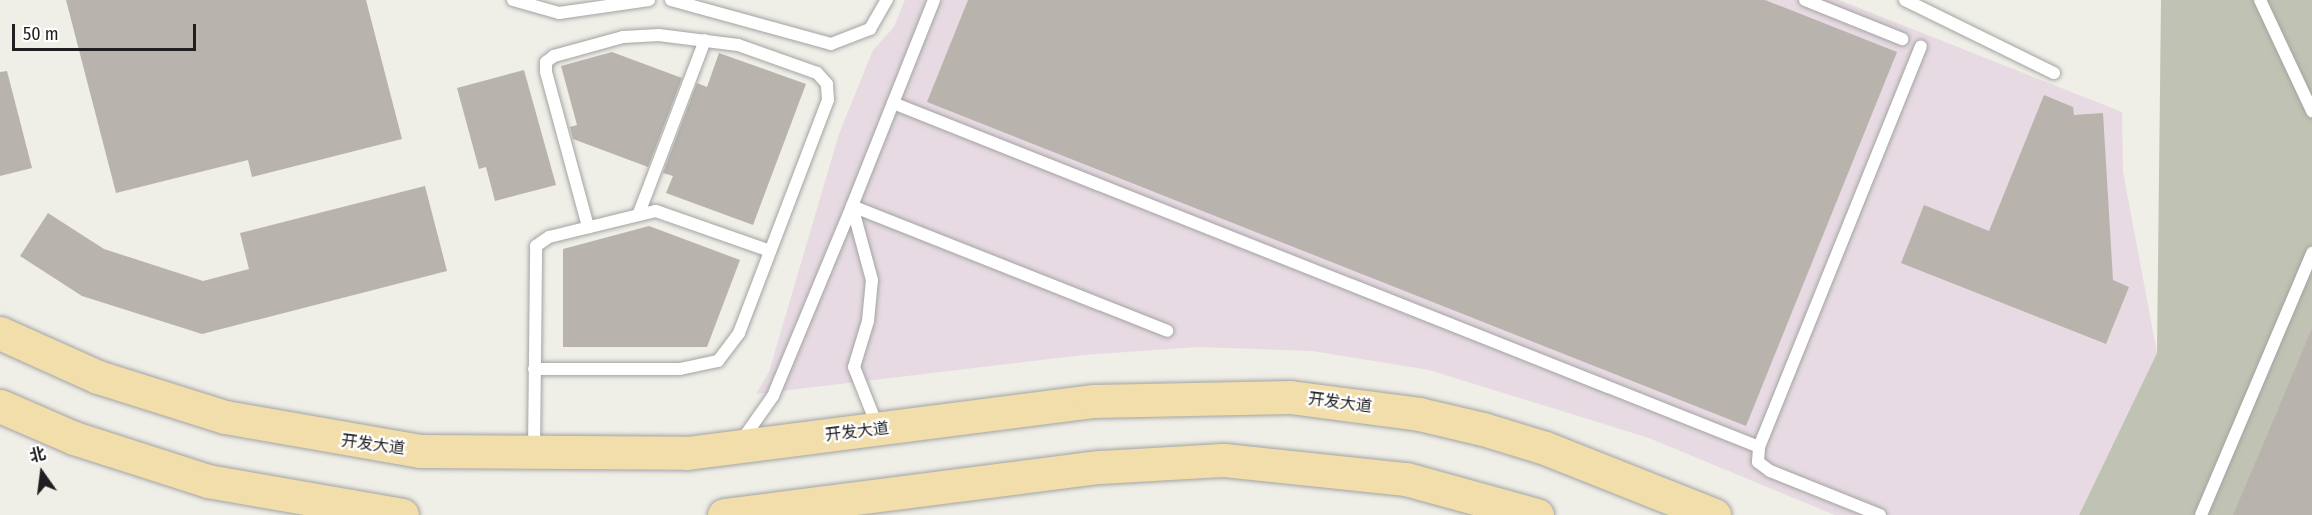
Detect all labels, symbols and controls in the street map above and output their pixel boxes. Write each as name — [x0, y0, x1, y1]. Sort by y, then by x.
scale bar — [15, 12, 200, 50]
text: 50 m — [23, 23, 59, 45]
street label: 开发大道 — [1307, 390, 1373, 416]
street label: 开发大道 — [824, 419, 890, 445]
street label: 开发大道 — [340, 432, 406, 458]
north arrow — [12, 443, 72, 503]
text: 北 — [27, 444, 48, 466]

